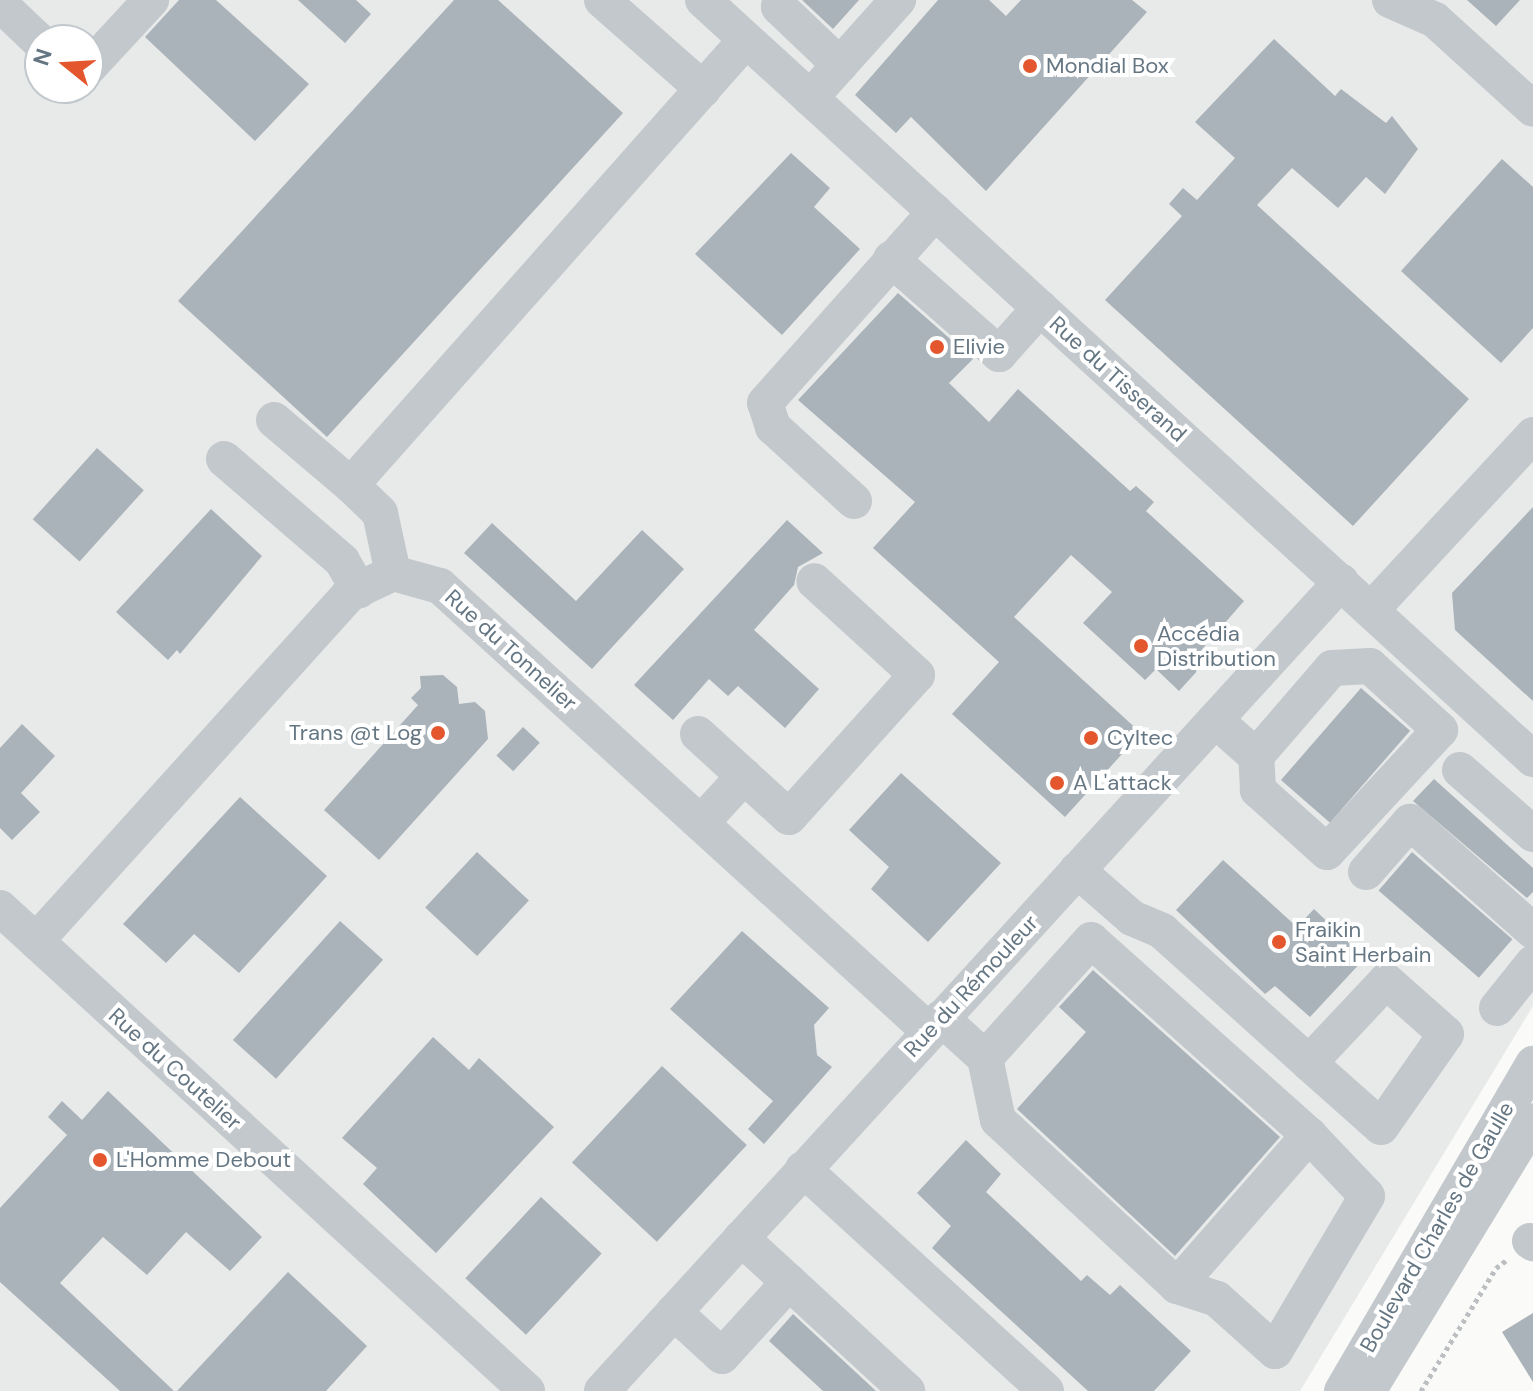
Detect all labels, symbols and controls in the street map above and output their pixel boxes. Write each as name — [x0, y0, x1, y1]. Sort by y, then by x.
north arrow — [24, 24, 104, 104]
text: N — [26, 45, 59, 69]
place label: Mondial Box — [1046, 53, 1169, 79]
marker: Mondial Box — [1021, 57, 1039, 75]
street label: Rue du Tisserand — [1044, 311, 1192, 447]
place label: Elivie — [953, 334, 1005, 360]
marker: Elivie — [928, 338, 946, 356]
street label: Rue du Tonnelier — [440, 584, 582, 716]
place label: Accédia Distribution — [1157, 620, 1276, 672]
marker: Accédia Distribution — [1132, 637, 1150, 655]
place label: Trans @t Log — [289, 720, 422, 746]
marker: Trans @t Log — [429, 724, 447, 742]
place label: Cyltec — [1107, 725, 1173, 751]
marker: Cyltec — [1082, 729, 1100, 747]
place label: A L'attack — [1073, 770, 1172, 796]
marker: A L'attack — [1048, 774, 1066, 792]
street label: Rue du Rémouleur — [898, 910, 1044, 1062]
place label: Fraikin Saint Herbain — [1295, 916, 1431, 968]
marker: Fraikin Saint Herbain — [1270, 933, 1288, 951]
street label: Rue du Coutelier — [103, 1003, 247, 1135]
street label: Boulevard Charles de Gaulle — [1354, 1097, 1520, 1357]
place label: L'Homme Debout — [116, 1147, 291, 1173]
marker: L'Homme Debout — [91, 1151, 109, 1169]

